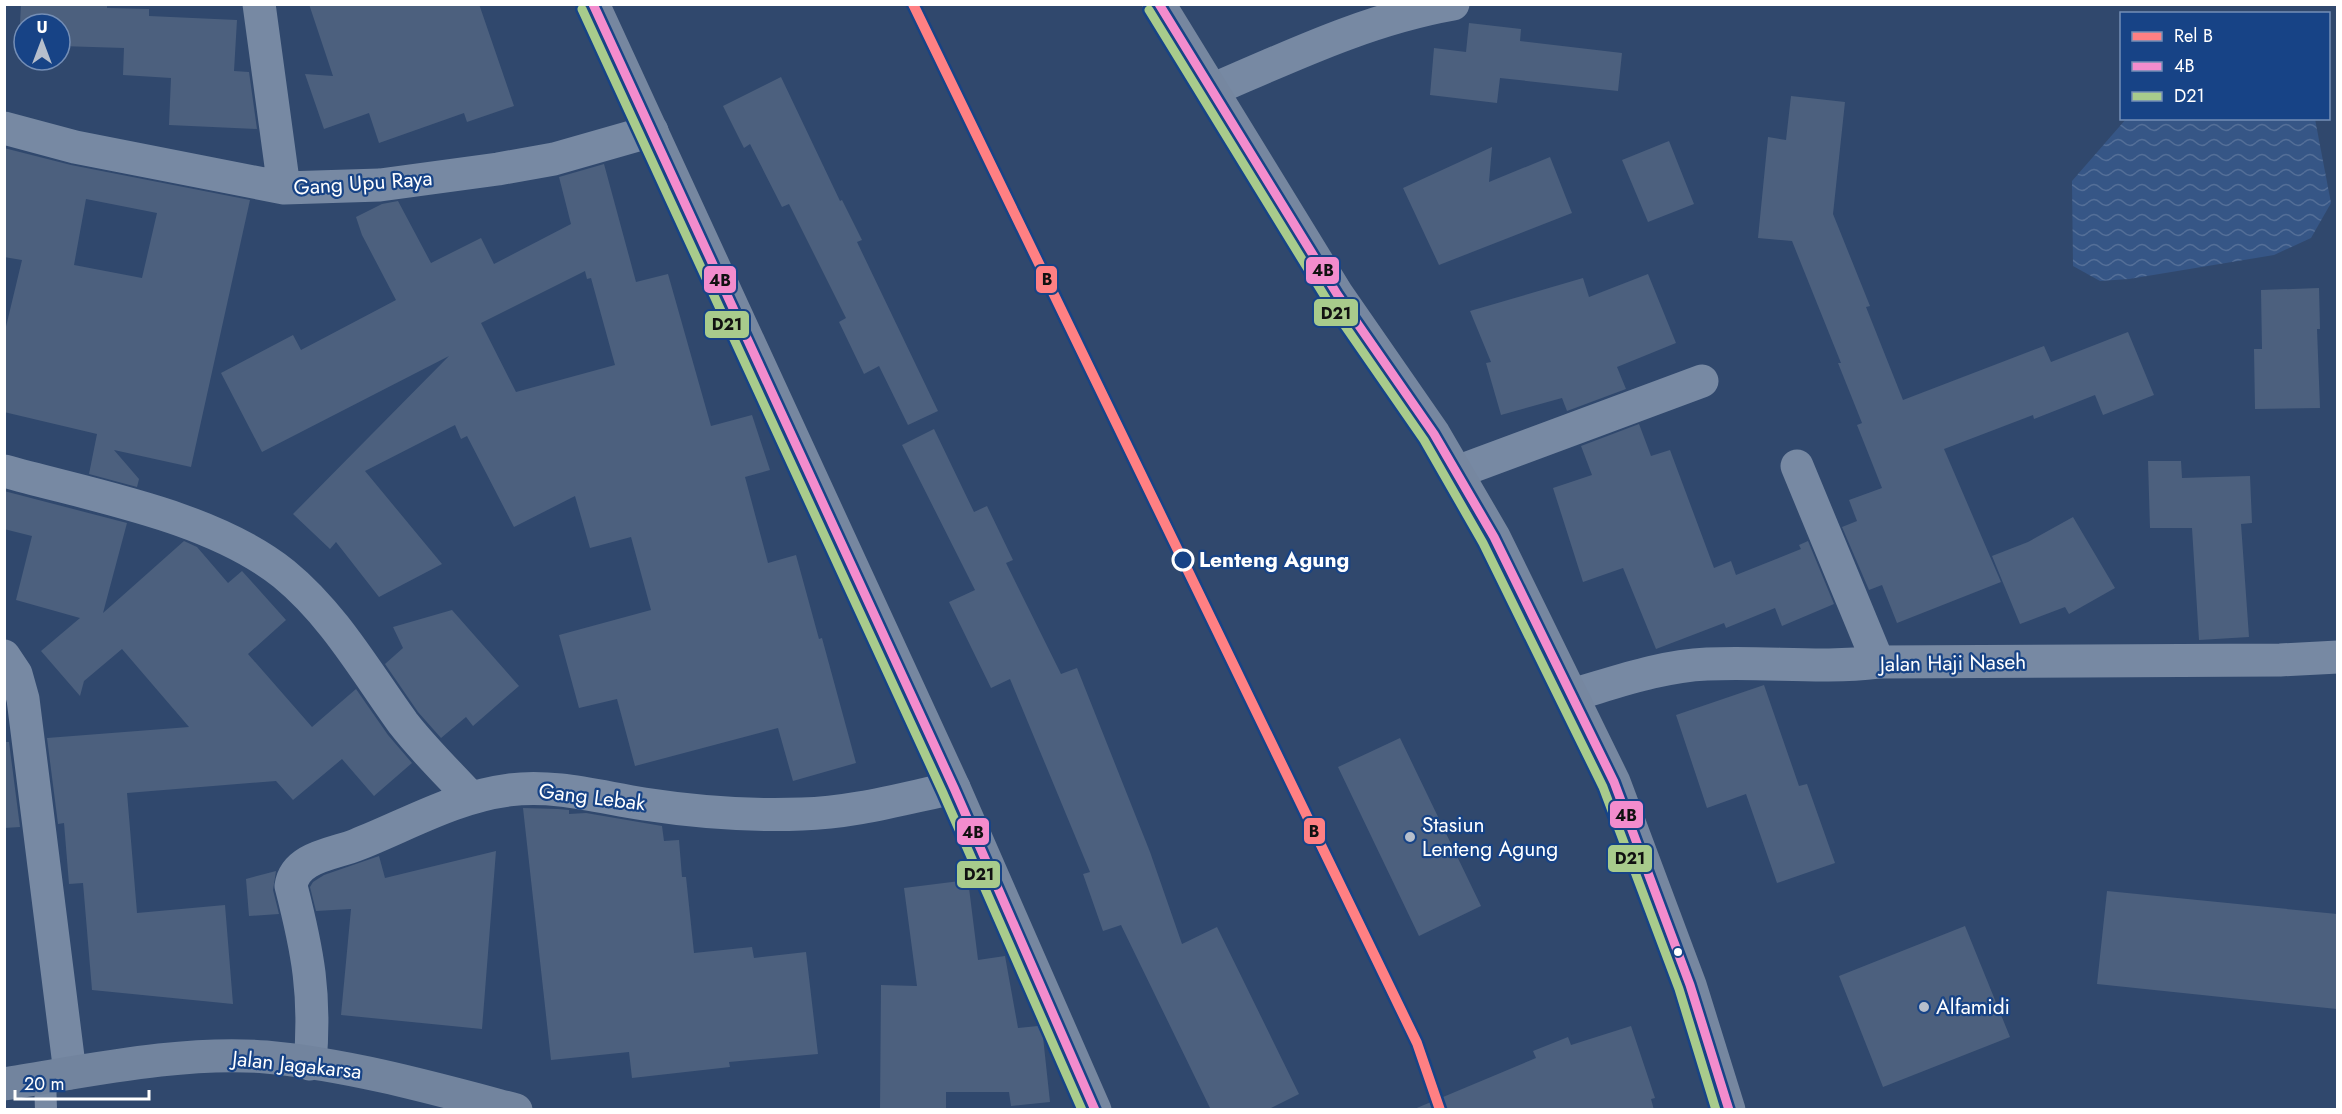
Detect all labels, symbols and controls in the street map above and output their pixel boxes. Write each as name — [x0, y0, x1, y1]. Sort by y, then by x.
north arrow — [12, 12, 72, 72]
legend — [2120, 12, 2330, 120]
text: U — [36, 16, 48, 39]
text: Rel B — [2174, 23, 2213, 49]
text: 4B — [2174, 53, 2195, 79]
text: D21 — [2174, 83, 2205, 109]
street label: Gang Upu Raya — [293, 163, 433, 203]
line badge: 4B — [1305, 256, 1340, 285]
text: 4B — [1312, 259, 1334, 282]
line badge: 4B — [703, 265, 737, 294]
line badge: B — [1035, 265, 1058, 294]
text: B — [1042, 268, 1052, 291]
text: 4B — [709, 269, 731, 292]
line badge: D21 — [1313, 298, 1359, 327]
text: D21 — [1321, 302, 1351, 325]
line badge: D21 — [704, 310, 750, 339]
text: D21 — [712, 313, 742, 336]
place label: Lenteng Agung — [1199, 545, 1349, 575]
marker: Lenteng Agung — [1172, 549, 1194, 571]
street label: Jalan Haji Naseh — [1877, 647, 2026, 679]
street label: Gang Lebak — [537, 776, 648, 819]
line badge: 4B — [1609, 800, 1644, 829]
text: 4B — [1615, 804, 1637, 827]
place label: Stasiun Lenteng Agung — [1422, 810, 1558, 864]
line badge: 4B — [956, 817, 990, 846]
line badge: B — [1303, 817, 1326, 845]
text: B — [1309, 820, 1319, 843]
text: 4B — [962, 821, 984, 844]
marker: Stasiun Lenteng Agung — [1403, 830, 1417, 844]
line badge: D21 — [1607, 844, 1653, 873]
text: D21 — [1615, 847, 1645, 870]
line badge: D21 — [956, 860, 1001, 889]
text: D21 — [964, 863, 994, 886]
unlabelled marker — [1672, 946, 1684, 958]
place label: Alfamidi — [1936, 992, 2010, 1022]
marker: Alfamidi — [1917, 1000, 1931, 1014]
street label: Jalan Jagakarsa — [228, 1043, 363, 1087]
scale bar — [15, 1063, 148, 1101]
text: 20 m — [24, 1071, 64, 1097]

